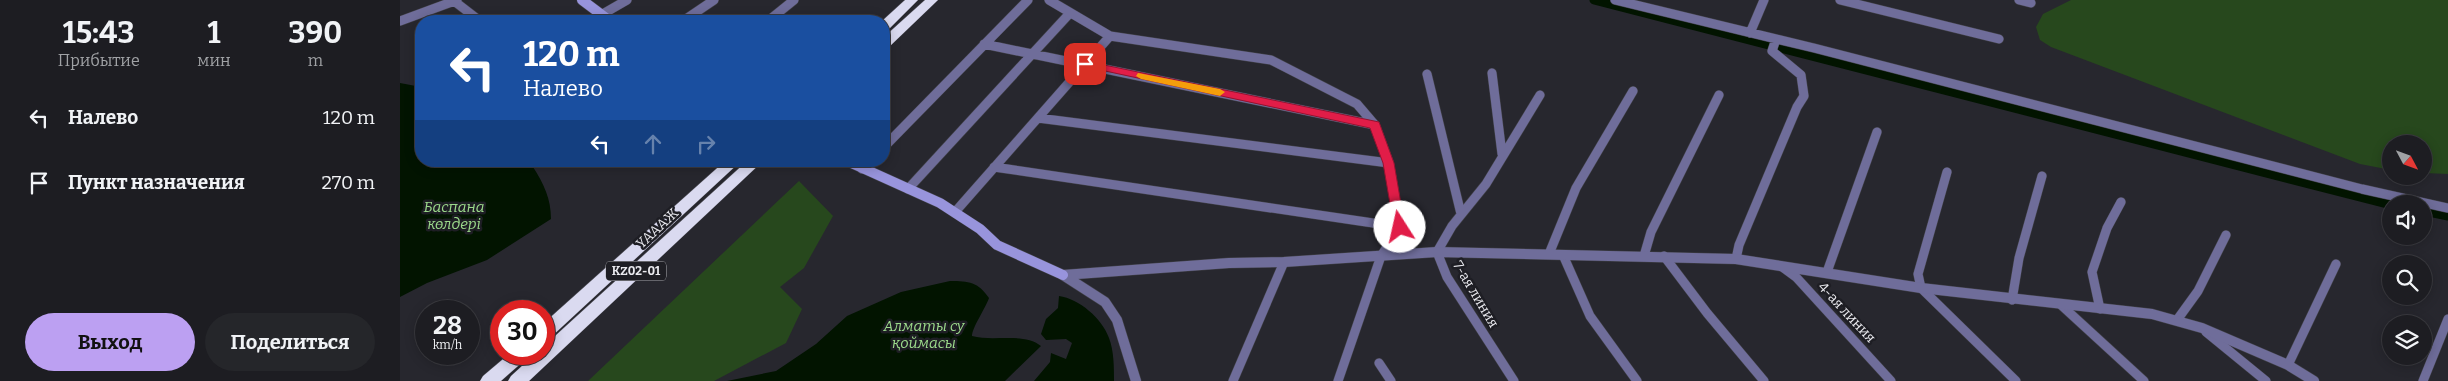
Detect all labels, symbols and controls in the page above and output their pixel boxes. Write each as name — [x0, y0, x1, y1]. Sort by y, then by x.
text: 15:43 — [63, 15, 135, 51]
text: 1 — [207, 15, 220, 51]
text: 390 — [288, 15, 342, 51]
text: 120 m — [523, 33, 620, 75]
icon: left — [440, 35, 505, 100]
pin — [1064, 43, 1106, 85]
icon: arrive — [1071, 50, 1099, 78]
text: Прибытие — [58, 51, 140, 70]
text: мин — [197, 51, 231, 70]
text: m — [308, 51, 323, 70]
text: Налево — [523, 75, 603, 102]
icon: left — [25, 104, 53, 132]
text: Налево — [68, 106, 138, 129]
text: 120 m — [323, 106, 375, 129]
icon: left — [586, 130, 614, 158]
icon: ahead — [639, 130, 667, 158]
icon: right — [692, 130, 720, 158]
north arrow — [2382, 135, 2432, 185]
map controls — [2382, 135, 2432, 365]
icon: arrive — [25, 169, 53, 197]
text: Пункт назначения — [68, 171, 245, 194]
text: 270 m — [322, 171, 375, 194]
button: sound — [2382, 195, 2432, 245]
water label: Баспана көлдері — [423, 198, 485, 233]
position arrow — [1373, 200, 1425, 252]
street label: ҮАААЖ — [633, 205, 682, 252]
button: search — [2382, 255, 2432, 305]
street label: 7-ая линия — [1449, 258, 1502, 331]
road number: KZ02-01 — [606, 262, 666, 280]
street label: 4-ая линия — [1814, 279, 1879, 346]
speed limit sign: 30 — [490, 300, 555, 365]
text: 28 — [433, 311, 462, 341]
button: Выход — [25, 313, 195, 371]
button: Поделиться — [205, 313, 375, 371]
button: layers — [2382, 315, 2432, 365]
water label: Алматы су қоймасы — [883, 317, 966, 352]
text: km/h — [433, 338, 462, 352]

